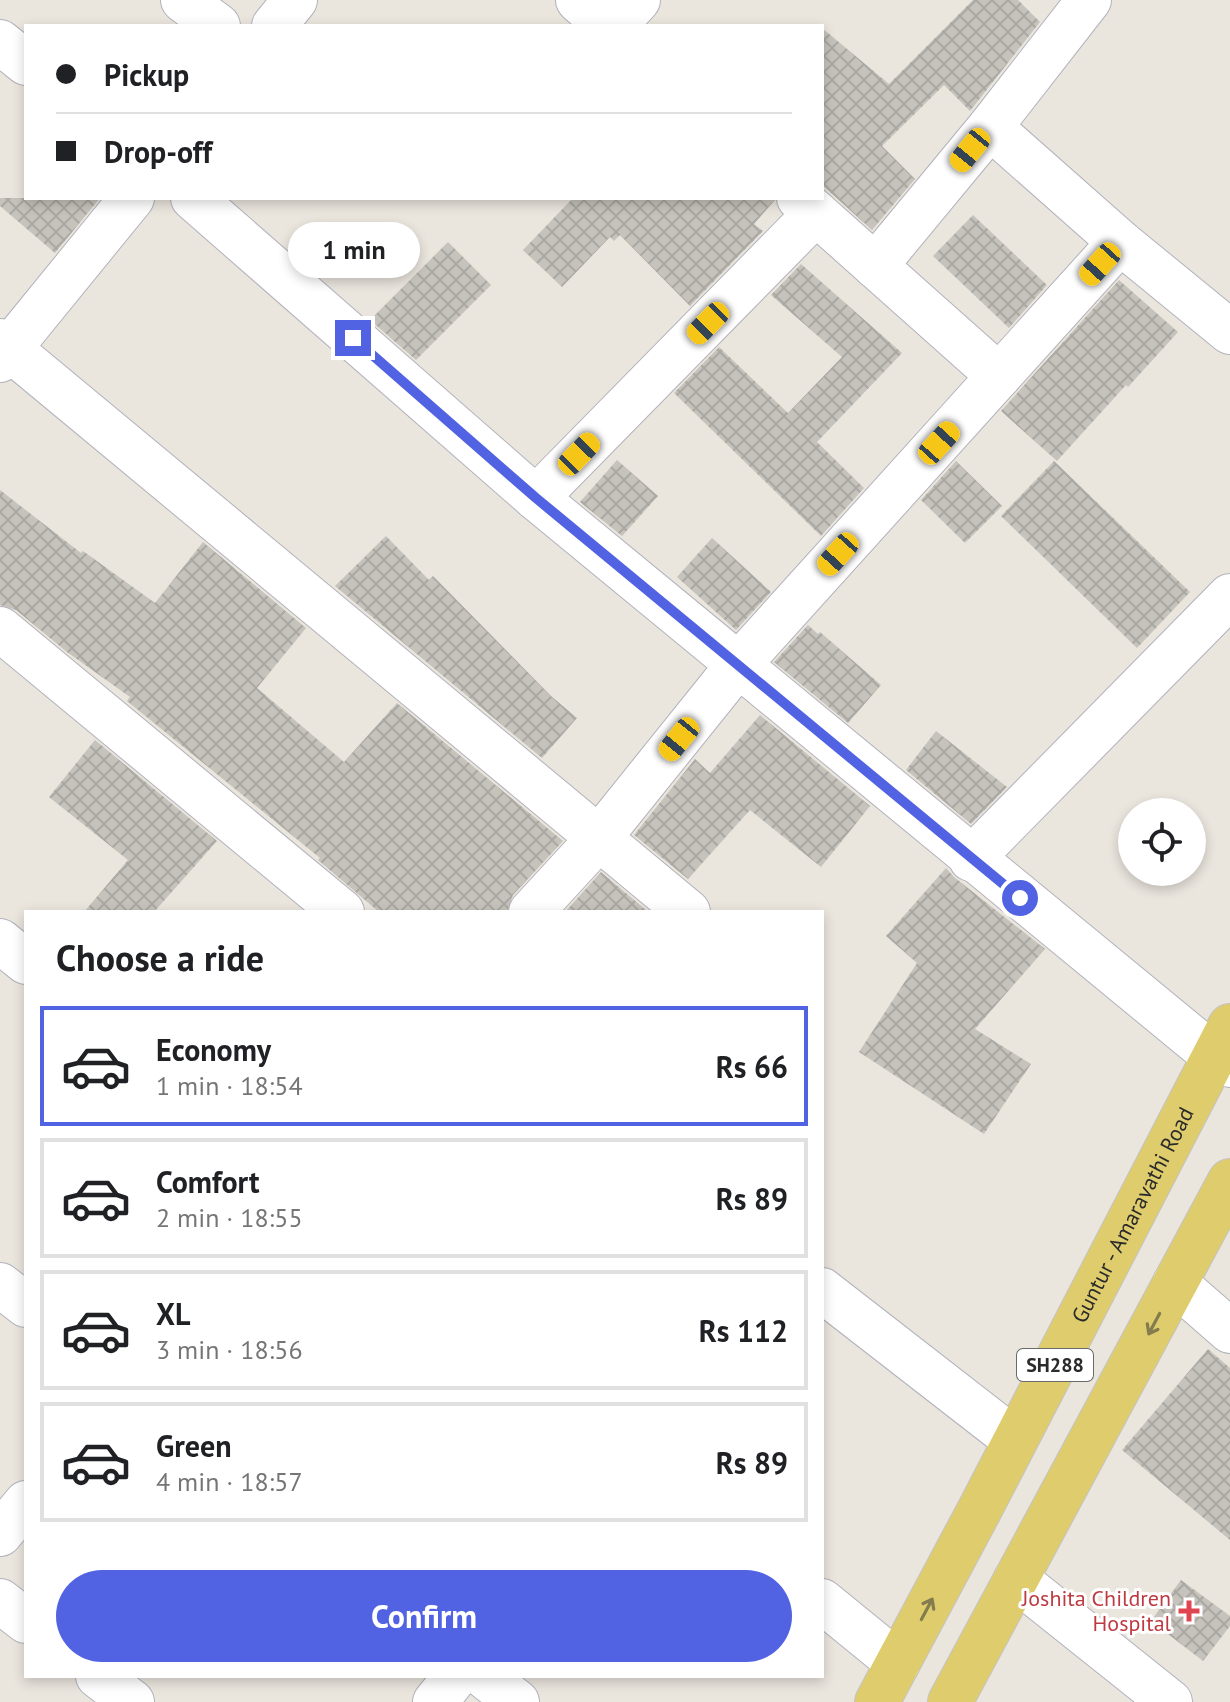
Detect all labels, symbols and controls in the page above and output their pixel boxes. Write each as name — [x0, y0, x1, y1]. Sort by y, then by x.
text: Pickup — [104, 55, 189, 94]
car — [946, 124, 994, 176]
text: Drop-off — [104, 132, 212, 171]
callout: 1 min — [287, 222, 419, 278]
text: 1 min — [322, 233, 386, 266]
car — [1075, 238, 1125, 290]
car — [683, 298, 733, 348]
route end — [335, 320, 371, 356]
car — [914, 417, 964, 469]
car — [554, 428, 604, 480]
car — [813, 528, 863, 580]
car — [655, 713, 703, 765]
map controls — [1118, 798, 1206, 886]
button: locate — [1118, 798, 1206, 886]
route start — [1002, 880, 1038, 916]
text: Choose a ride — [56, 934, 264, 981]
icon: car — [60, 1030, 132, 1102]
text: Economy — [156, 1030, 271, 1069]
text: Rs 66 — [716, 1047, 788, 1086]
text: 1 min · 18:54 — [156, 1069, 303, 1102]
street label: Guntur - Amaravathi Road — [1065, 1102, 1200, 1327]
icon: car — [60, 1162, 132, 1234]
text: Comfort — [156, 1162, 259, 1201]
text: Rs 89 — [716, 1179, 788, 1218]
text: 2 min · 18:55 — [156, 1201, 303, 1234]
icon: car — [60, 1294, 132, 1366]
text: XL — [156, 1294, 190, 1333]
text: Rs 112 — [699, 1311, 788, 1350]
one-way arrow — [1145, 1311, 1161, 1335]
text: 3 min · 18:56 — [156, 1333, 303, 1366]
road number: SH288 — [1017, 1349, 1093, 1381]
icon: car — [60, 1426, 132, 1498]
text: Green — [156, 1426, 231, 1465]
text: Rs 89 — [716, 1443, 788, 1482]
text: 4 min · 18:57 — [156, 1465, 303, 1498]
button: Confirm — [56, 1570, 792, 1662]
place label: Joshita Children Hospital — [1021, 1584, 1172, 1637]
one-way arrow — [919, 1597, 935, 1621]
marker: Joshita Children Hospital — [1178, 1600, 1200, 1622]

